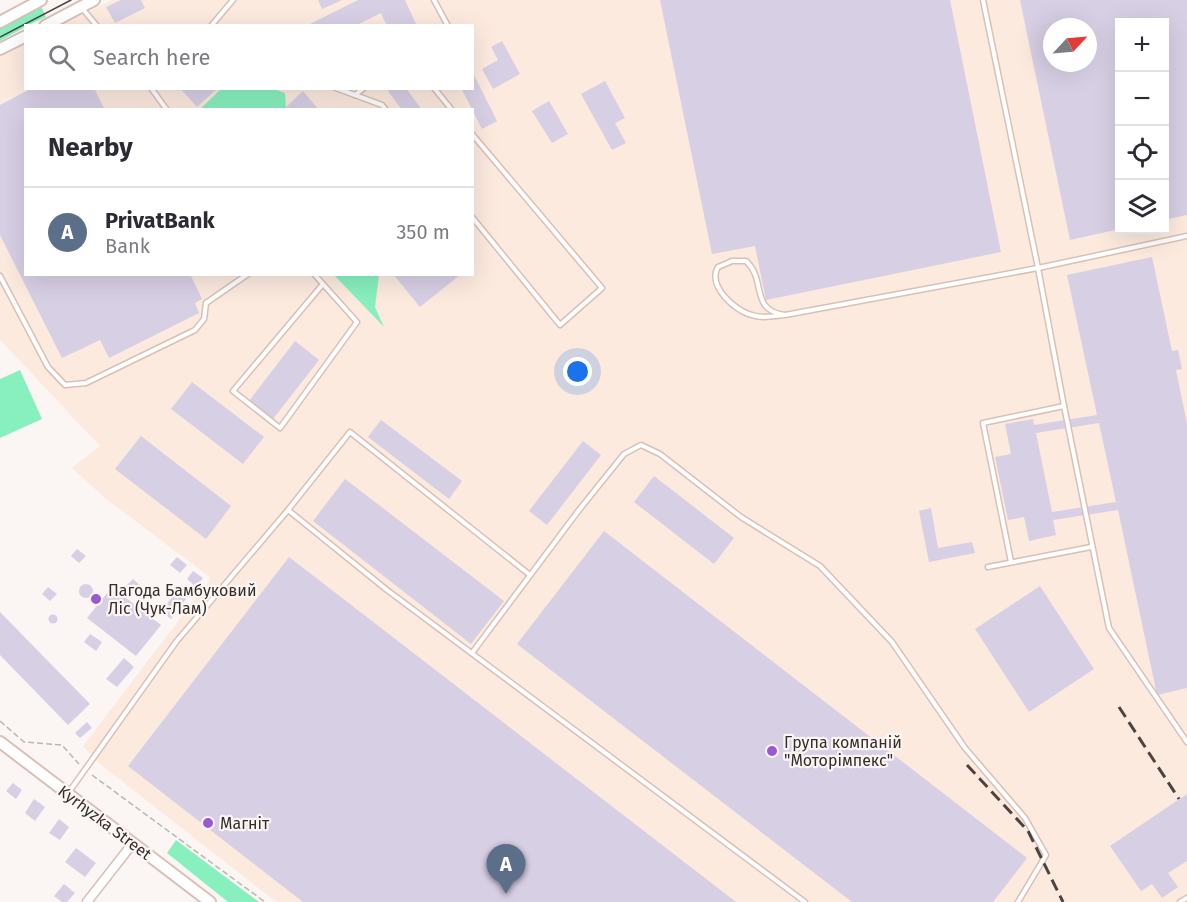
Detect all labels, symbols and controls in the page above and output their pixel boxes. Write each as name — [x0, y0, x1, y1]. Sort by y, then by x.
north arrow — [1043, 18, 1097, 72]
map controls — [1115, 18, 1169, 234]
button: + — [1115, 18, 1169, 72]
search box — [24, 24, 474, 90]
icon: search — [45, 41, 78, 74]
text: Search here — [93, 44, 211, 71]
button: − — [1115, 72, 1169, 126]
button: locate — [1115, 126, 1169, 180]
text: Nearby — [48, 132, 133, 163]
button: layers — [1115, 180, 1169, 234]
text: PrivatBank — [105, 207, 215, 234]
text: A — [62, 220, 73, 244]
text: 350 m — [396, 220, 450, 244]
text: Bank — [105, 234, 150, 258]
your location — [563, 357, 592, 386]
place label: Пагода Бамбуковий Ліс (Чук-Лам) — [108, 581, 257, 618]
marker: Пагода Бамбуковий Ліс (Чук-Лам) — [89, 592, 103, 606]
place label: Група компаній "Моторімпекс" — [784, 733, 902, 770]
marker: Група компаній "Моторімпекс" — [765, 744, 779, 758]
street label: Kyrhyzka Street — [54, 781, 155, 864]
place label: Магніт — [220, 814, 270, 833]
marker: Магніт — [201, 816, 215, 830]
pin: A — [486, 844, 526, 894]

